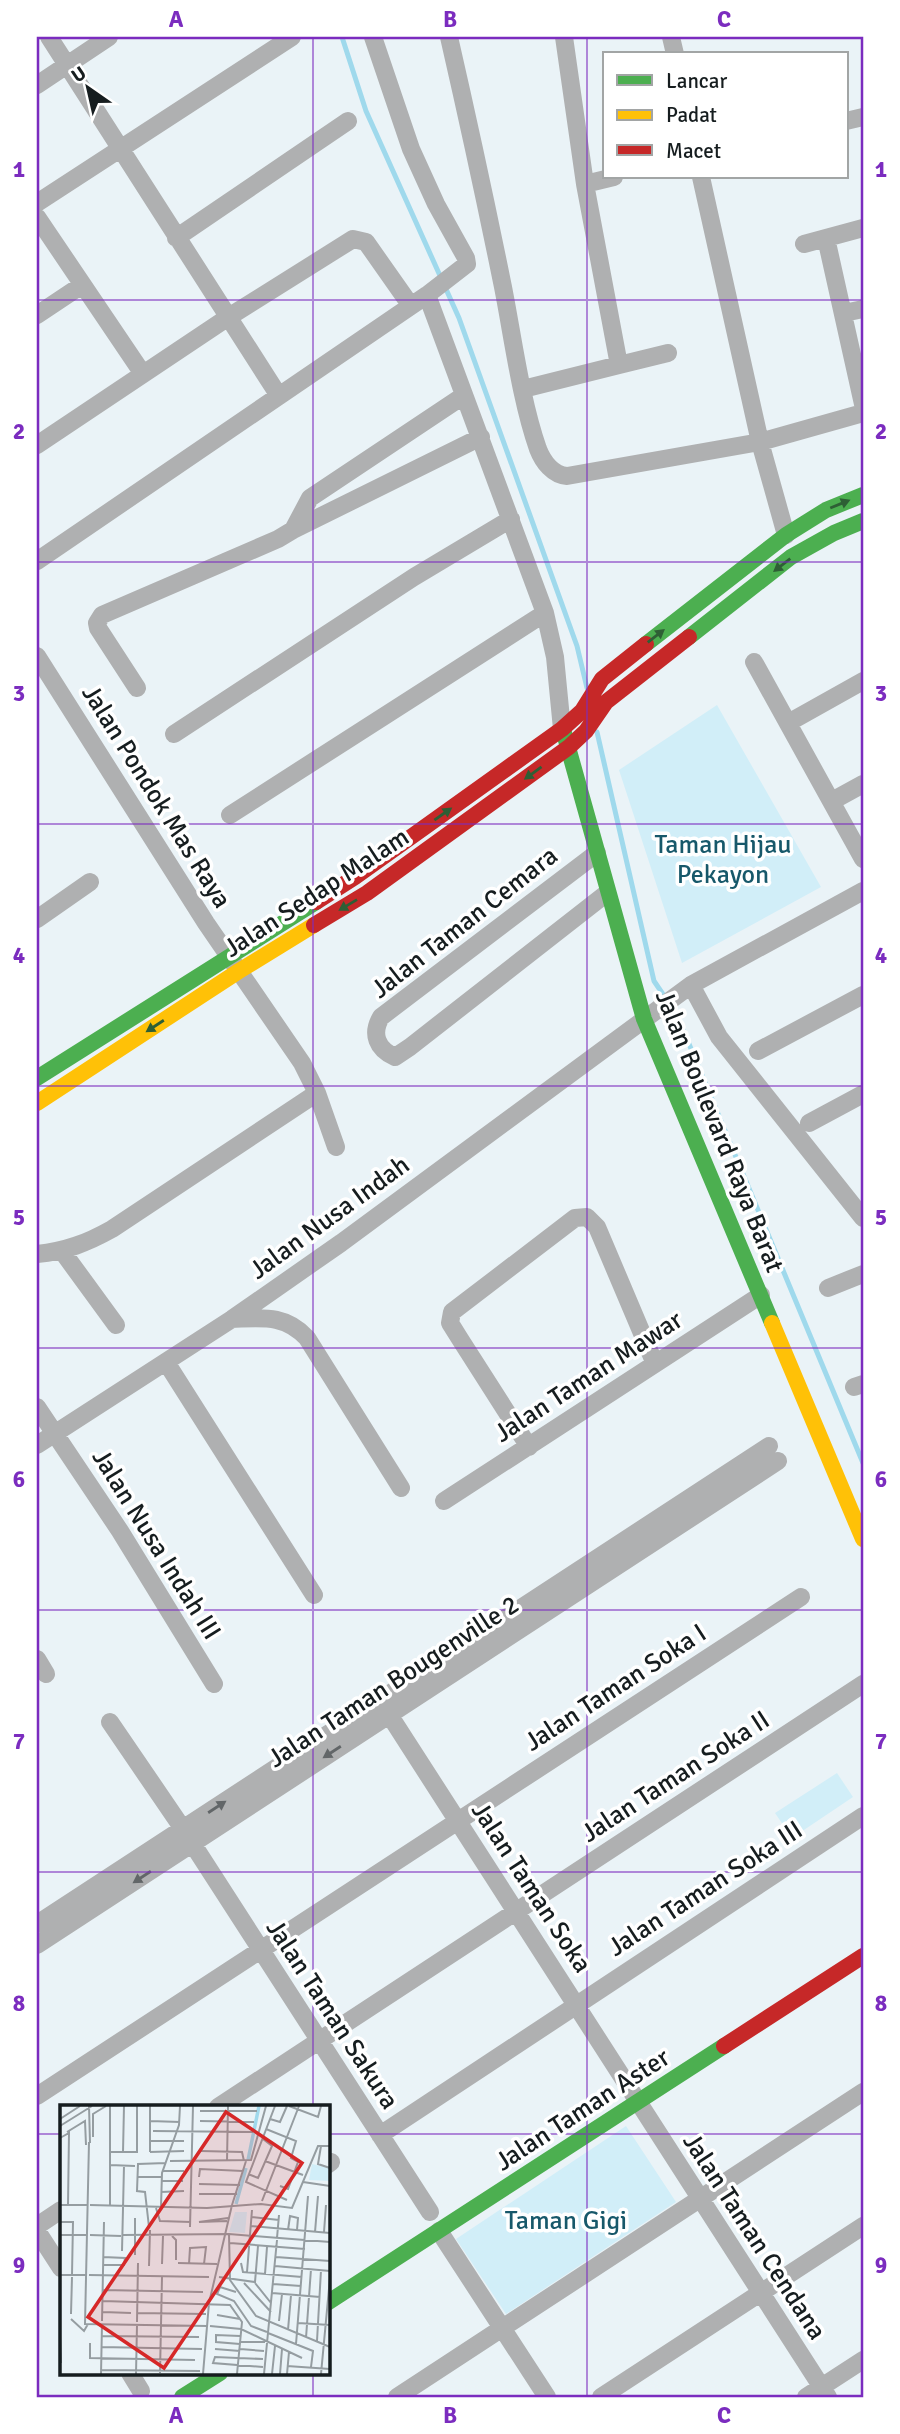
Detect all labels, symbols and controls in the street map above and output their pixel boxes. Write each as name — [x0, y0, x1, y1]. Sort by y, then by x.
text: A — [169, 5, 184, 34]
text: B — [443, 5, 457, 34]
text: C — [717, 5, 731, 34]
north arrow — [52, 52, 122, 122]
legend — [603, 52, 848, 178]
text: U — [67, 61, 91, 88]
text: Lancar — [666, 68, 727, 94]
text: Padat — [666, 102, 717, 128]
text: Macet — [666, 138, 721, 164]
text: 1 — [13, 155, 25, 184]
text: 1 — [875, 155, 887, 184]
text: 2 — [13, 417, 25, 446]
text: 2 — [875, 417, 887, 446]
one-way arrow — [830, 499, 851, 510]
one-way arrow — [773, 557, 791, 572]
one-way arrow — [647, 630, 665, 644]
text: 3 — [13, 679, 25, 708]
street label: Jalan Pondok Mas Raya — [74, 679, 238, 914]
text: 3 — [875, 679, 887, 708]
one-way arrow — [524, 766, 542, 780]
one-way arrow — [434, 807, 452, 821]
street label: Jalan Sedap Malam — [218, 821, 415, 965]
park label: Taman Hijau Pekayon — [654, 829, 792, 891]
street label: Jalan Taman Cemara — [365, 840, 564, 1006]
one-way arrow — [338, 899, 357, 911]
text: 4 — [13, 941, 25, 970]
text: 4 — [875, 941, 887, 970]
street label: Jalan Boulevard Raya Barat — [648, 986, 790, 1277]
one-way arrow — [146, 1019, 164, 1033]
street label: Jalan Nusa Indah — [243, 1149, 416, 1287]
text: 5 — [13, 1203, 25, 1232]
text: 5 — [875, 1203, 887, 1232]
street label: Jalan Taman Mawar — [488, 1304, 689, 1450]
street label: Jalan Nusa Indah III — [85, 1443, 228, 1646]
text: 6 — [13, 1465, 25, 1494]
text: 6 — [875, 1465, 887, 1494]
street label: Jalan Taman Bougenville 2 — [262, 1589, 525, 1775]
street label: Jalan Taman Soka I — [519, 1617, 712, 1759]
street label: Jalan Taman Soka II — [575, 1704, 776, 1850]
text: 7 — [13, 1727, 25, 1756]
text: 7 — [875, 1727, 887, 1756]
one-way arrow — [323, 1745, 341, 1759]
street label: Jalan Taman Soka — [464, 1796, 598, 1979]
one-way arrow — [207, 1800, 227, 1813]
street label: Jalan Taman Soka III — [602, 1814, 809, 1964]
one-way arrow — [132, 1870, 152, 1883]
street label: Jalan Taman Sakura — [259, 1914, 405, 2115]
text: 8 — [13, 1989, 25, 2018]
text: 8 — [875, 1989, 887, 2018]
street label: Jalan Taman Aster — [489, 2041, 676, 2178]
inset map — [60, 2105, 329, 2374]
street label: Jalan Taman Cendana — [675, 2127, 833, 2346]
park label: Taman Gigi — [505, 2205, 627, 2237]
text: 9 — [13, 2251, 25, 2280]
text: 9 — [875, 2251, 887, 2280]
text: A — [169, 2401, 184, 2430]
text: B — [443, 2401, 457, 2430]
text: C — [717, 2401, 731, 2430]

